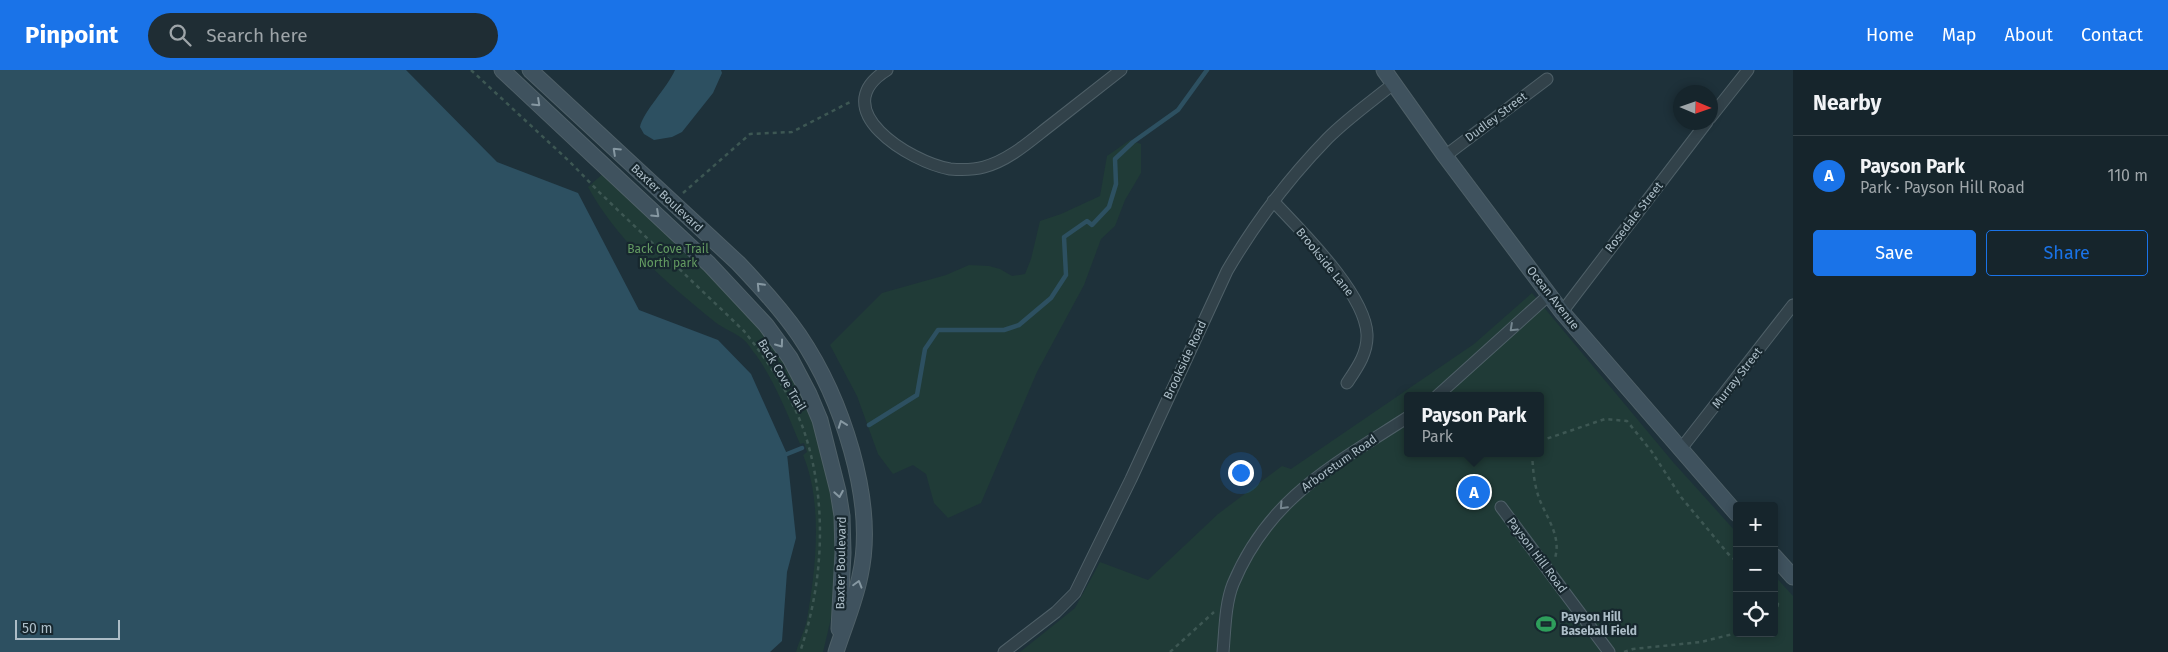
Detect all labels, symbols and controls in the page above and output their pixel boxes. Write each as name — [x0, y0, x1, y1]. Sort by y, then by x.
search box — [148, 13, 498, 58]
text: Pinpoint — [25, 21, 118, 49]
icon: search — [166, 21, 194, 49]
text: Search here — [206, 24, 308, 47]
text: Home — [1866, 24, 1914, 46]
text: Map — [1942, 24, 1976, 46]
text: About — [2004, 24, 2053, 46]
text: Contact — [2081, 24, 2143, 46]
north arrow — [1673, 85, 1718, 130]
street label: Dudley Street — [1462, 89, 1530, 145]
text: Nearby — [1813, 90, 1881, 116]
one-way arrow — [532, 97, 541, 106]
one-way arrow — [612, 148, 621, 157]
text: Payson Park — [1860, 155, 1965, 178]
street label: Baxter Boulevard — [628, 161, 706, 235]
text: A — [1824, 166, 1834, 185]
text: 110 m — [2107, 166, 2148, 185]
street label: Rosedale Street — [1602, 178, 1666, 255]
text: Park · Payson Hill Road — [1860, 178, 2025, 197]
one-way arrow — [651, 208, 660, 217]
street label: Brookside Lane — [1293, 225, 1357, 299]
button: Save — [1813, 230, 1976, 276]
button: Share — [1986, 230, 2148, 276]
park label: Back Cove Trail North park — [627, 242, 709, 270]
street label: Ocean Avenue — [1524, 263, 1582, 333]
one-way arrow — [757, 282, 766, 291]
street label: Brookside Road — [1161, 318, 1209, 402]
one-way arrow — [1510, 322, 1519, 331]
street label: Back Cove Trail — [755, 337, 809, 414]
one-way arrow — [774, 338, 783, 348]
street label: Murray Street — [1709, 344, 1765, 411]
popup — [1404, 392, 1544, 457]
text: Payson Park — [1422, 404, 1526, 427]
one-way arrow — [838, 421, 848, 429]
text: Park — [1422, 427, 1453, 446]
street label: Arboretum Road — [1299, 432, 1379, 494]
your location — [1228, 460, 1254, 486]
pin: A — [1458, 473, 1490, 511]
one-way arrow — [833, 490, 843, 499]
one-way arrow — [1280, 500, 1289, 509]
map controls — [1733, 502, 1778, 637]
button: + — [1733, 502, 1778, 547]
street label: Payson Hill Road — [1504, 515, 1570, 595]
street label: Baxter Boulevard — [833, 516, 849, 610]
button: − — [1733, 547, 1778, 592]
one-way arrow — [853, 580, 863, 588]
button: locate — [1733, 592, 1778, 637]
place label: Payson Hill Baseball Field — [1561, 610, 1637, 638]
sports icon: Payson Hill Baseball Field — [1535, 613, 1557, 635]
scale bar — [15, 617, 120, 640]
text: 50 m — [22, 620, 53, 637]

